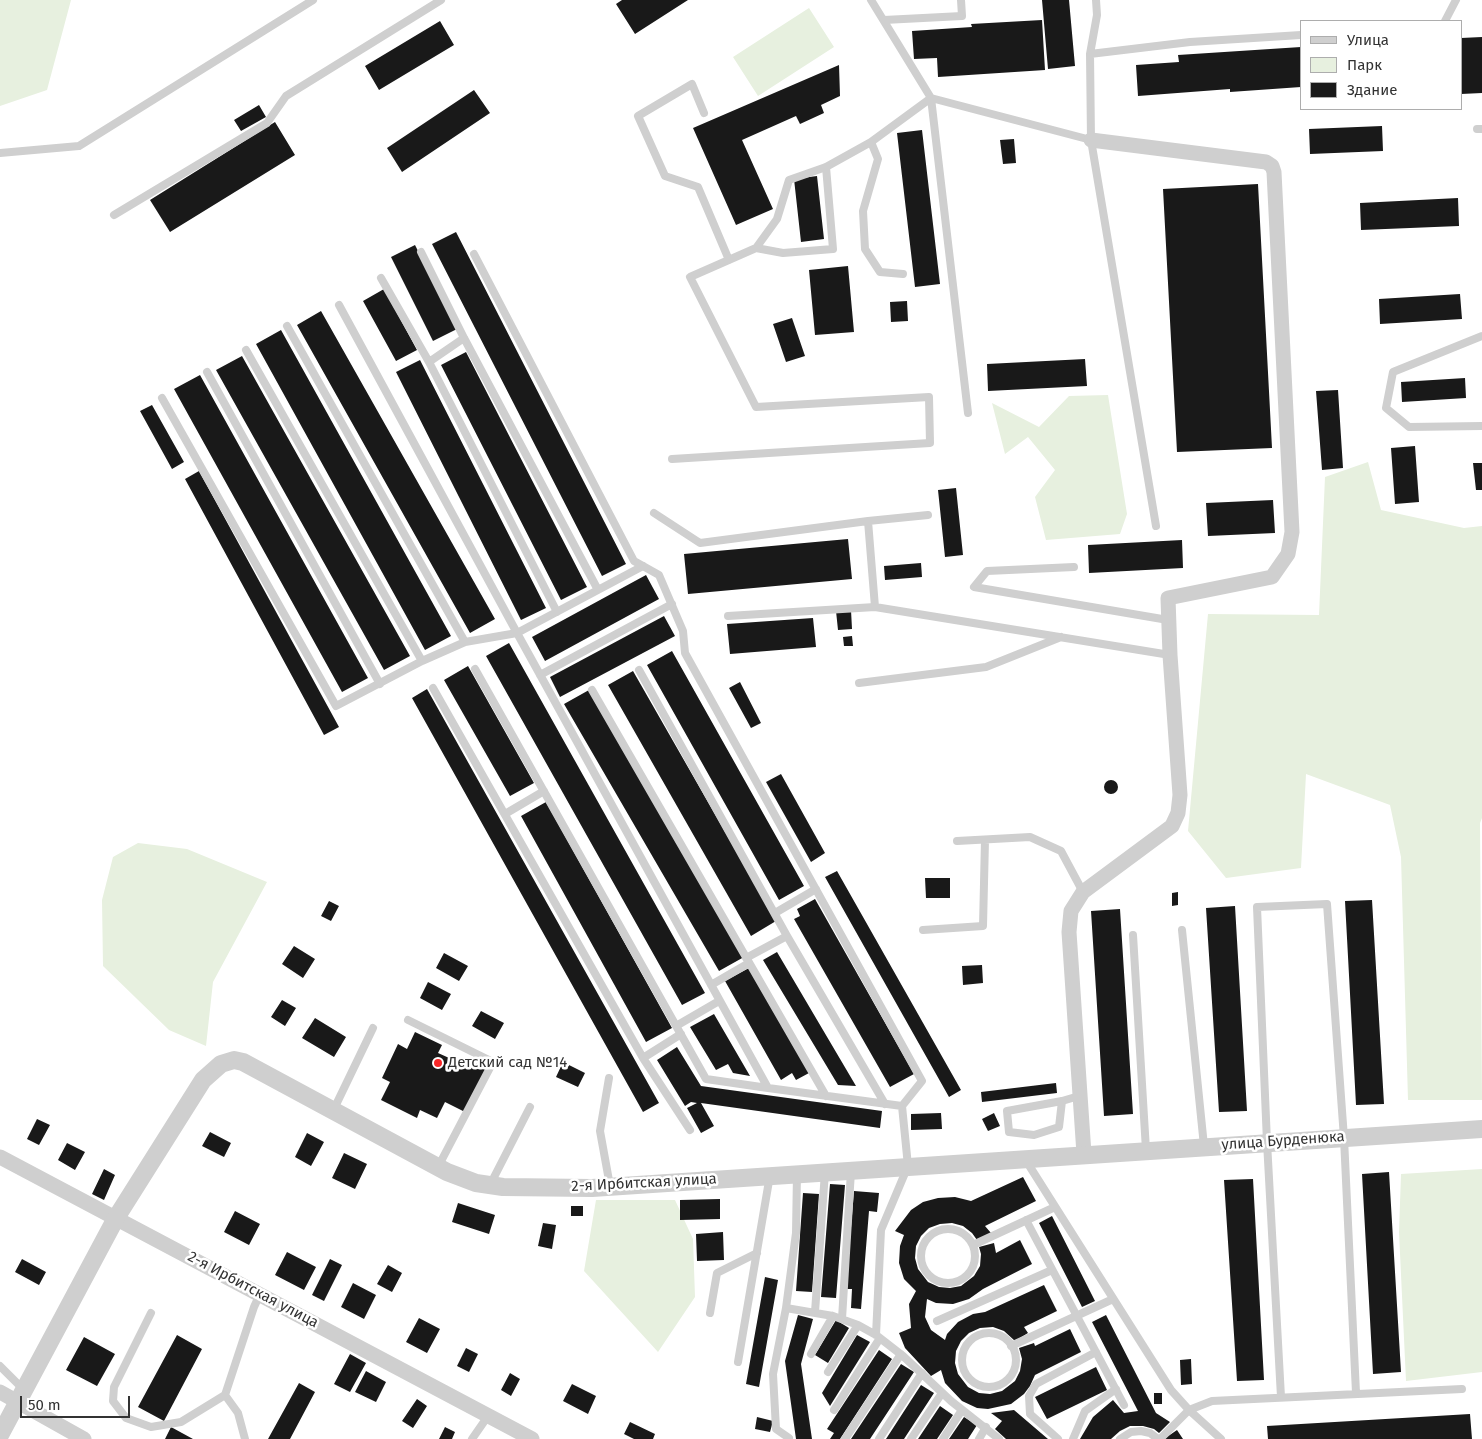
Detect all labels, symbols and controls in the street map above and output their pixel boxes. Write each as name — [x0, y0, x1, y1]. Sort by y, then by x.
legend — [1300, 20, 1462, 110]
text: Улица — [1347, 31, 1389, 49]
text: Парк — [1347, 56, 1382, 74]
text: Здание — [1347, 81, 1397, 99]
place label: Детский сад №14 — [448, 1054, 567, 1072]
marker: Детский сад №14 — [432, 1057, 444, 1069]
street label: улица Бурденюка — [1221, 1128, 1345, 1154]
street label: 2-я Ирбитская улица — [571, 1170, 717, 1196]
street label: 2-я Ирбитская улица — [184, 1248, 322, 1332]
scale bar — [22, 1386, 132, 1418]
text: 50 m — [28, 1396, 61, 1414]

